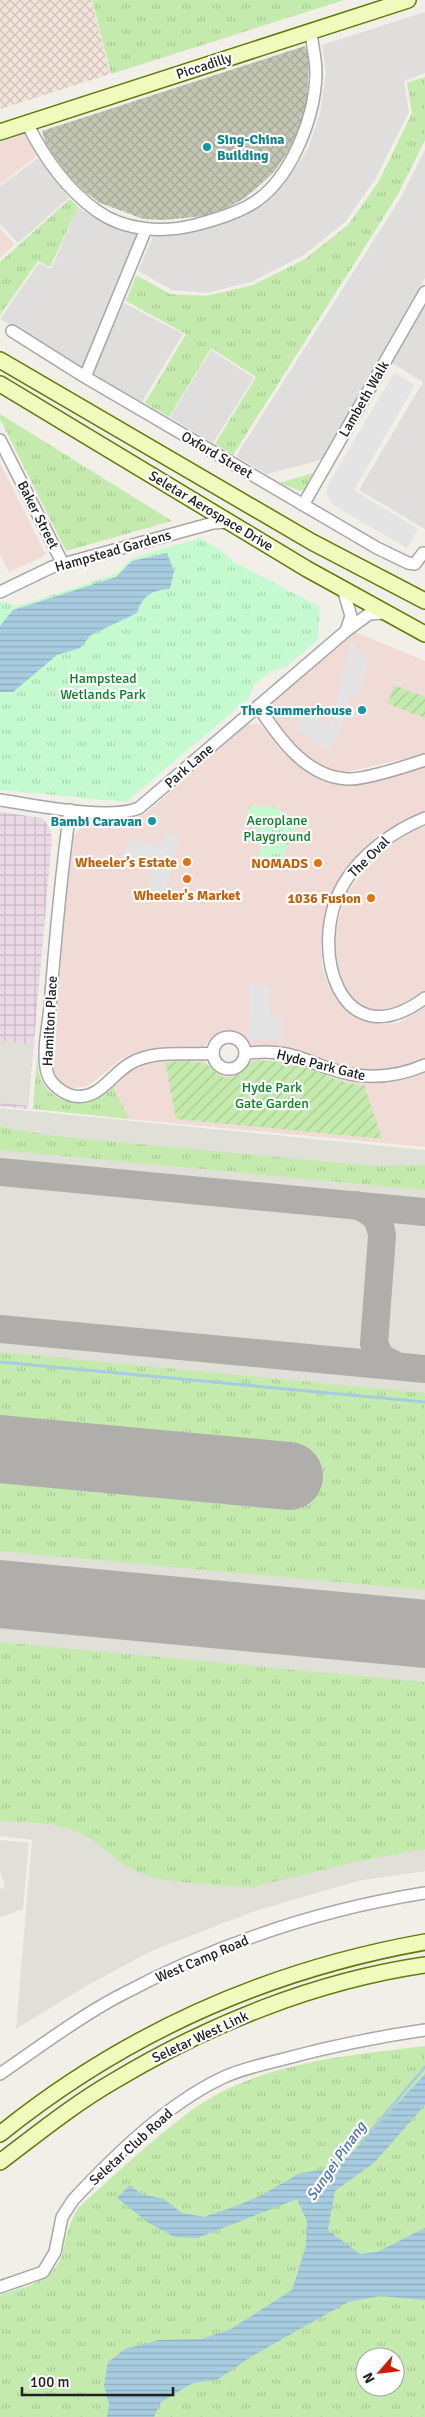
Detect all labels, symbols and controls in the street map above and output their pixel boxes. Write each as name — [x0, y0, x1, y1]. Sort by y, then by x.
street label: Piccadilly — [174, 49, 234, 83]
place label: Sing-China Building — [217, 131, 285, 164]
marker: Sing-China Building — [201, 141, 213, 153]
street label: Lambeth Walk — [335, 358, 393, 440]
street label: Oxford Street — [178, 428, 256, 482]
street label: Seletar Aerospace Drive — [146, 467, 276, 555]
street label: Baker Street — [14, 478, 62, 552]
street label: Hampstead Gardens — [53, 526, 173, 576]
park label: Hampstead Wetlands Park — [60, 670, 146, 703]
place label: The Summerhouse — [241, 702, 352, 719]
marker: The Summerhouse — [356, 704, 368, 716]
street label: Park Lane — [161, 740, 217, 792]
park label: Aeroplane Playground — [243, 812, 311, 845]
place label: Bambi Caravan — [51, 813, 142, 830]
marker: Bambi Caravan — [146, 815, 158, 827]
street label: The Oval — [345, 833, 393, 881]
place label: Wheeler’s Estate — [75, 854, 177, 871]
place label: NOMADS — [251, 855, 308, 872]
marker: Wheeler’s Estate — [181, 856, 193, 868]
marker: NOMADS — [312, 857, 324, 869]
marker: Wheeler's Market — [181, 873, 193, 885]
place label: Wheeler's Market — [133, 887, 241, 904]
place label: 1036 Fusion — [288, 890, 361, 907]
marker: 1036 Fusion — [365, 892, 377, 904]
street label: Hamilton Place — [39, 975, 61, 1067]
street label: Hyde Park Gate — [275, 1046, 367, 1084]
park label: Hyde Park Gate Garden — [235, 1079, 309, 1112]
street label: West Camp Road — [153, 1932, 251, 1986]
street label: Seletar West Link — [149, 2007, 251, 2067]
street label: Seletar Club Road — [86, 2105, 176, 2189]
water label: Sungei Pinang — [302, 2117, 370, 2204]
north arrow — [355, 2347, 405, 2397]
scale bar — [22, 2364, 174, 2396]
text: N — [359, 2370, 379, 2386]
text: 100 m — [30, 2373, 70, 2391]

